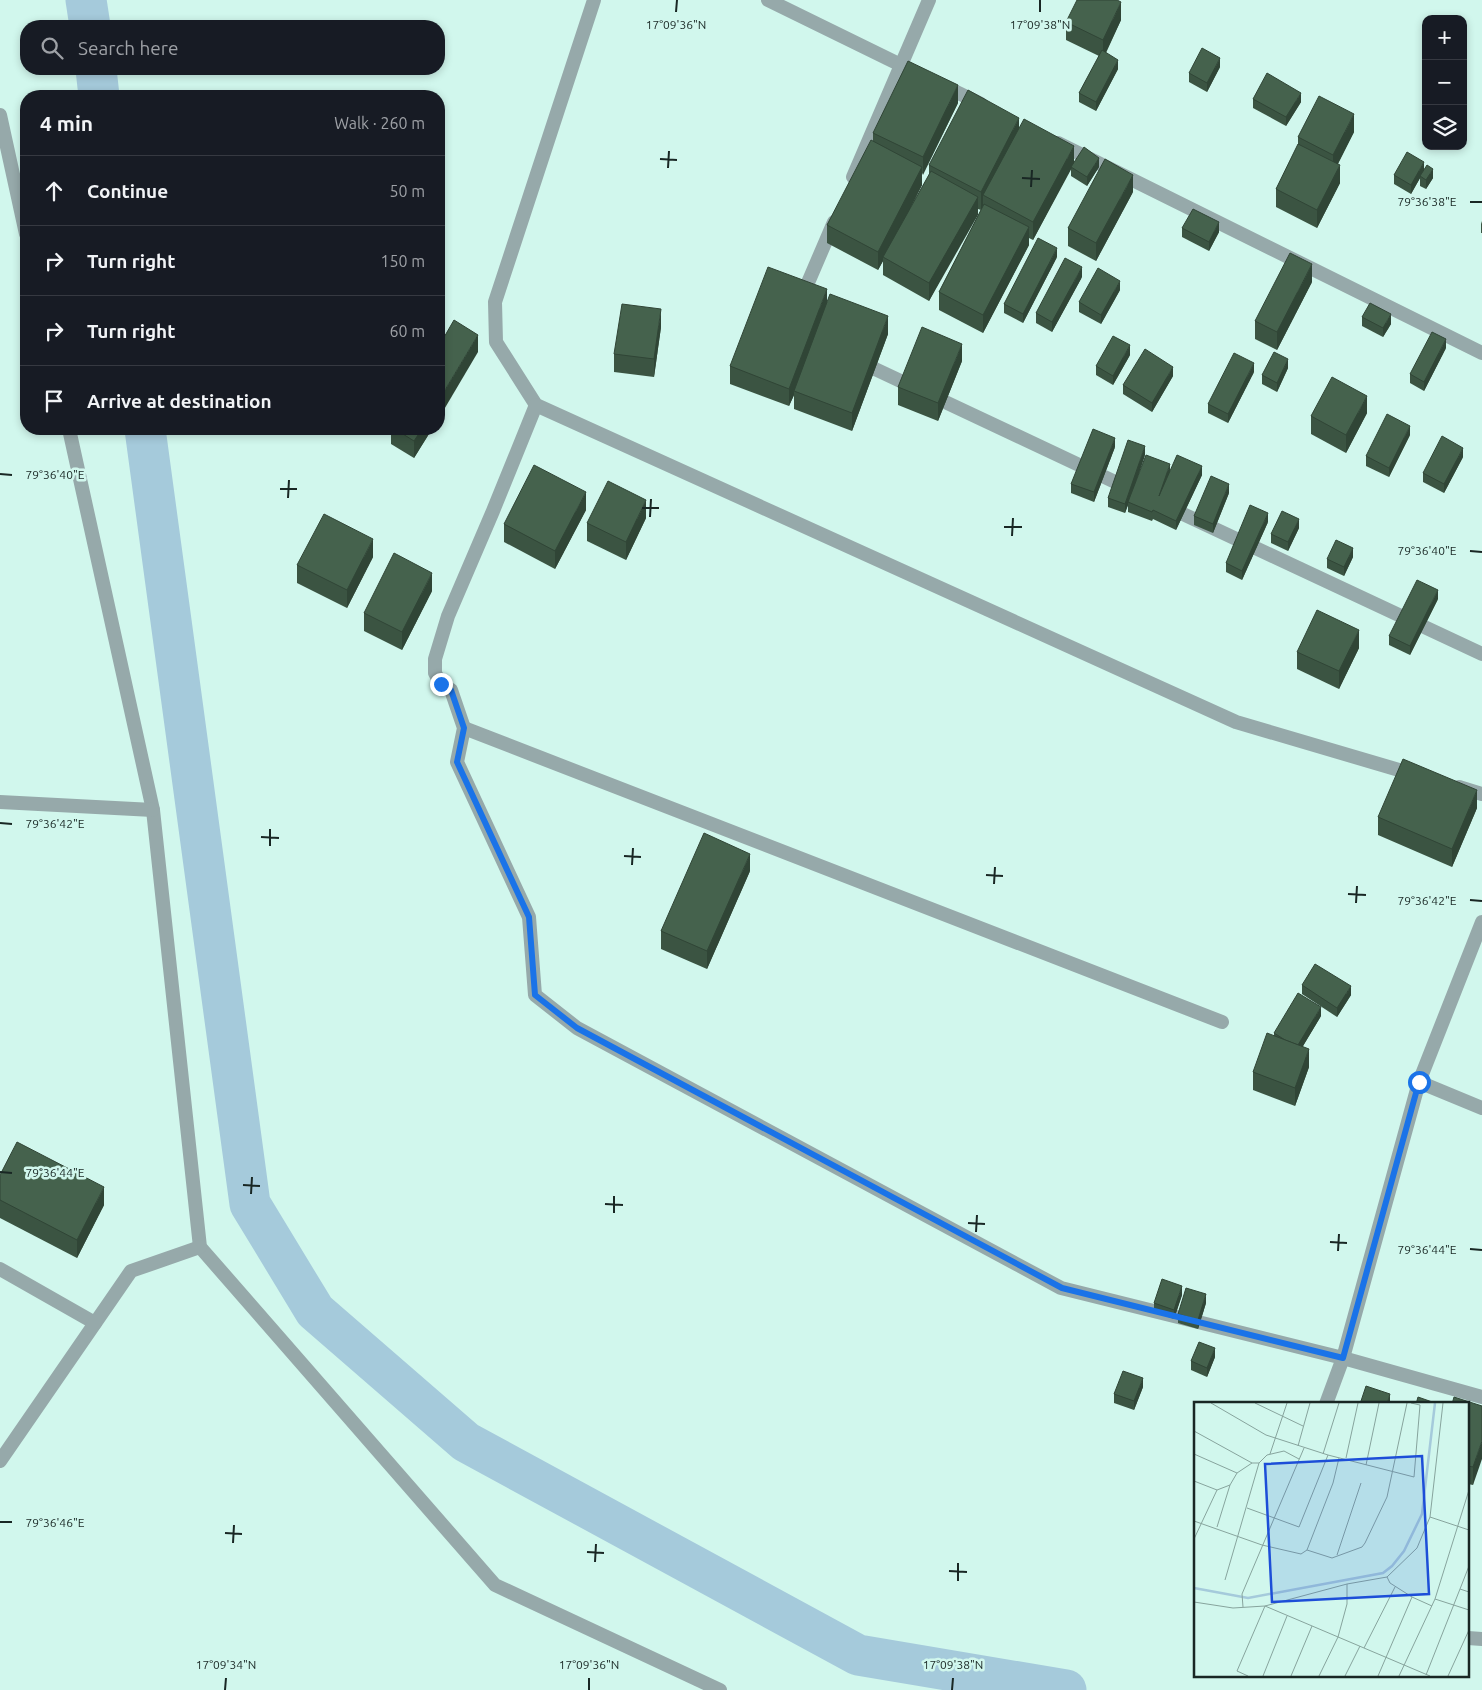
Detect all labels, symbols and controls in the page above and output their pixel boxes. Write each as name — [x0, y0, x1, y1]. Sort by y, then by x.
map controls — [1422, 15, 1467, 150]
button: + — [1422, 15, 1467, 60]
text: 17°09'36"N — [646, 18, 706, 31]
text: 17°09'38"N — [1010, 18, 1070, 31]
search box — [20, 20, 445, 75]
icon: search — [38, 34, 66, 62]
text: Search here — [78, 37, 178, 59]
button: − — [1422, 60, 1467, 105]
button: layers — [1422, 105, 1467, 150]
text: 4 min — [40, 111, 93, 135]
text: Walk · 260 m — [334, 114, 425, 132]
icon: ahead — [40, 177, 68, 205]
text: Continue — [87, 180, 168, 202]
text: 50 m — [389, 182, 425, 200]
text: 79°36'38"E — [1398, 195, 1457, 208]
icon: right — [40, 247, 68, 275]
text: Turn right — [87, 250, 175, 272]
text: 150 m — [380, 252, 425, 270]
icon: right — [40, 317, 68, 345]
text: Turn right — [87, 320, 175, 342]
text: 60 m — [389, 322, 425, 340]
icon: arrive — [40, 387, 68, 415]
text: Arrive at destination — [87, 390, 272, 412]
text: 79°36'40"E — [26, 468, 85, 481]
text: 79°36'40"E — [1398, 544, 1457, 557]
route end — [430, 673, 453, 696]
text: 79°36'42"E — [26, 817, 85, 830]
text: 79°36'42"E — [1398, 894, 1457, 907]
route start — [1408, 1071, 1431, 1094]
text: 79°36'44"E — [26, 1166, 85, 1179]
text: 79°36'44"E — [1398, 1243, 1457, 1256]
inset map — [1194, 1402, 1470, 1678]
text: 79°36'46"E — [26, 1516, 85, 1529]
text: 17°09'34"N — [196, 1658, 256, 1671]
text: 17°09'36"N — [559, 1658, 619, 1671]
text: 17°09'38"N — [923, 1658, 983, 1671]

